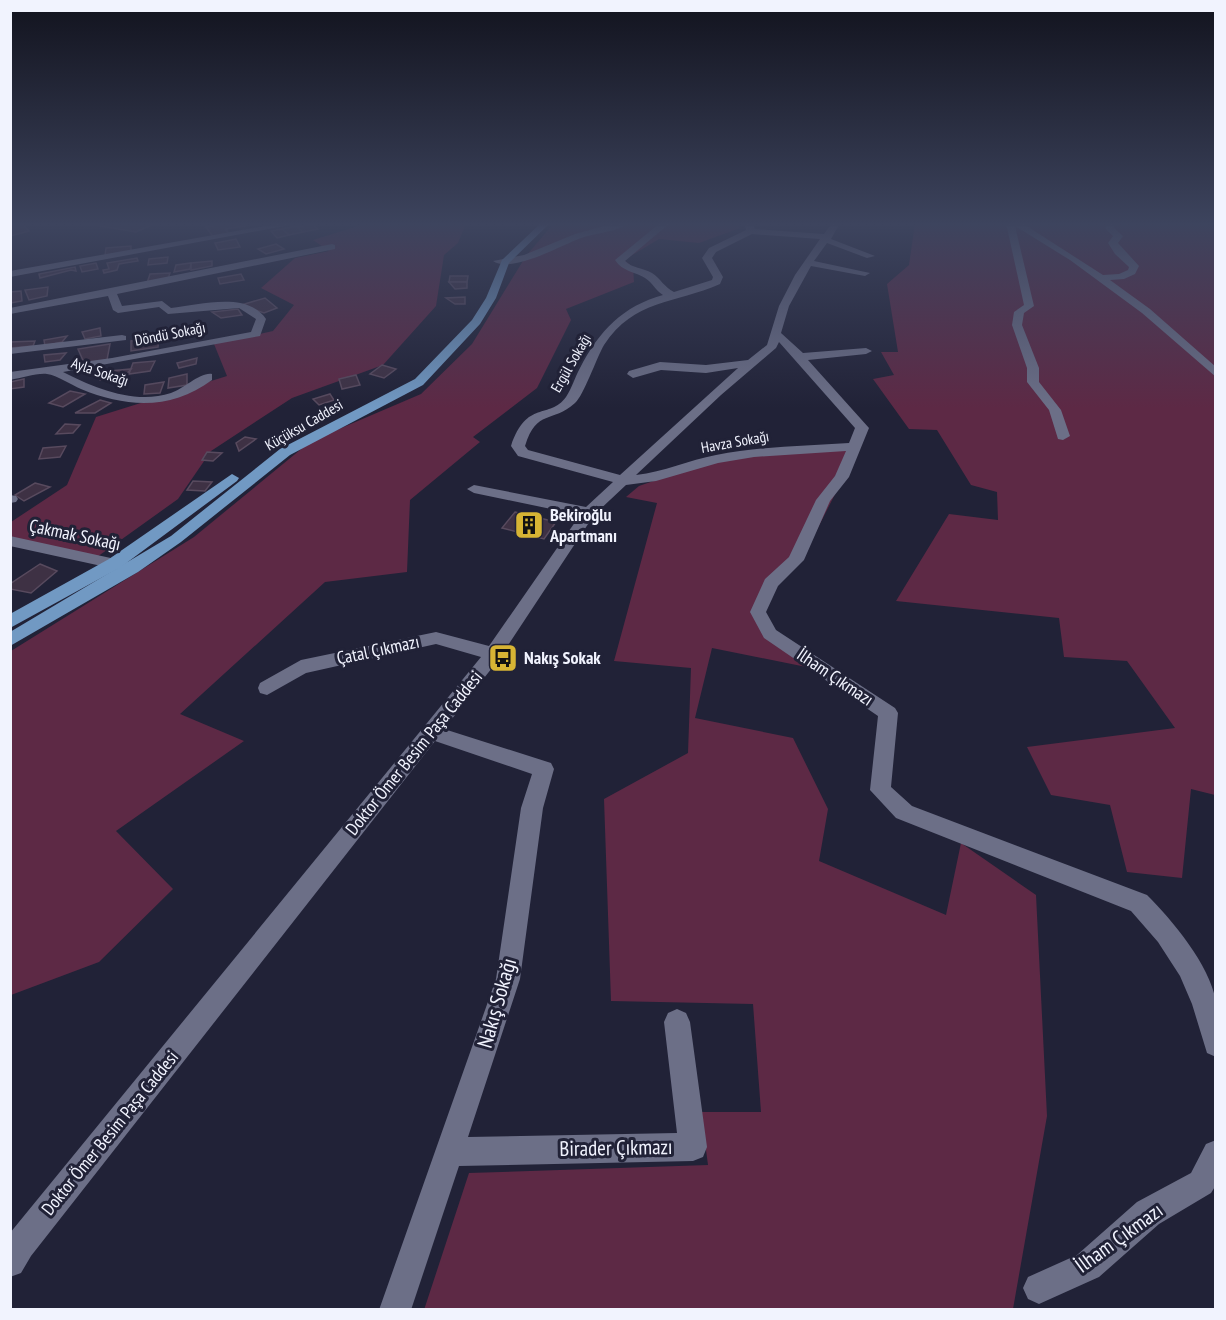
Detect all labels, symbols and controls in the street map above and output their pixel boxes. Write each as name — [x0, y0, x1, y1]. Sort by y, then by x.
street label: Döndü Sokağı — [133, 317, 207, 350]
street label: Ergül Sokağı — [546, 330, 595, 396]
street label: Ayla Sokağı — [69, 353, 131, 390]
street label: Küçüksu Caddesi — [262, 395, 346, 454]
street label: Havza Sokağı — [699, 426, 770, 457]
place label: Bekiroğlu Apartmanı — [549, 503, 617, 547]
building icon: Bekiroğlu Apartmanı — [513, 509, 545, 541]
street label: Çakmak Sokağı — [27, 514, 123, 555]
street label: Çatal Çıkmazı — [335, 630, 421, 669]
bus stop icon: Nakış Sokak — [487, 642, 519, 674]
street label: İlham Çıkmazı — [793, 643, 878, 711]
place label: Nakış Sokak — [524, 646, 601, 669]
street label: Doktor Ömer Besim Paşa Caddesi — [340, 666, 487, 840]
street label: Nakış Sokağı — [471, 955, 522, 1051]
street label: Doktor Ömer Besim Paşa Caddesi — [36, 1046, 183, 1220]
street label: Birader Çıkmazı — [559, 1133, 673, 1162]
street label: İlham Çıkmazı — [1069, 1197, 1168, 1279]

